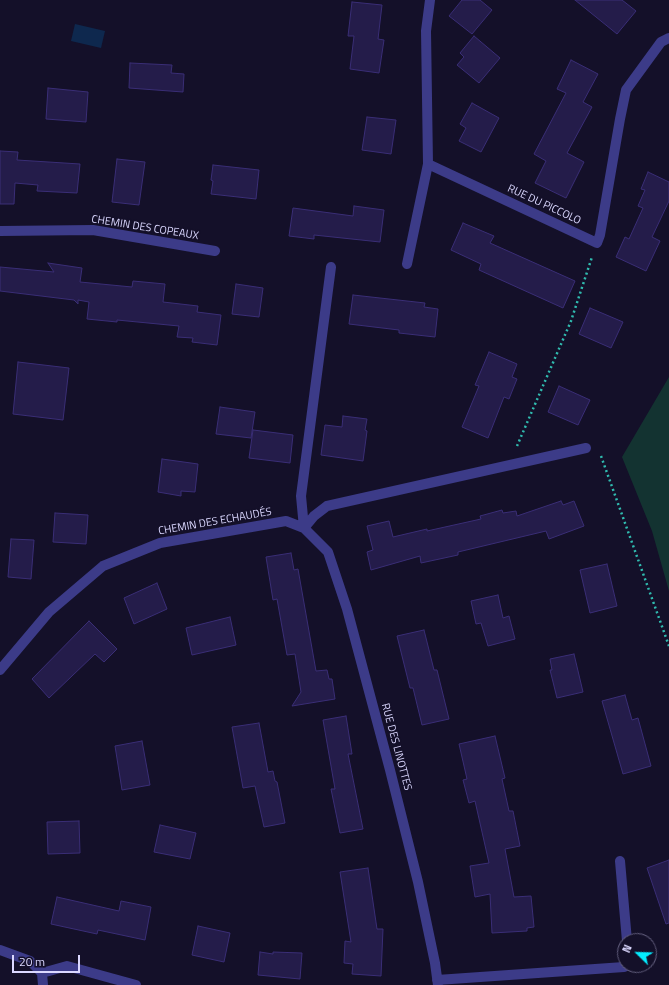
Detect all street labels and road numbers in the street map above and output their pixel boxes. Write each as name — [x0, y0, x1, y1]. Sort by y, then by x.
street label: RUE DU PICCOLO — [505, 182, 583, 228]
street label: CHEMIN DES COPEAUX — [91, 213, 199, 243]
street label: CHEMIN DES ECHAUDÉS — [157, 506, 273, 538]
street label: RUE DES LINOTTES — [378, 702, 414, 792]

